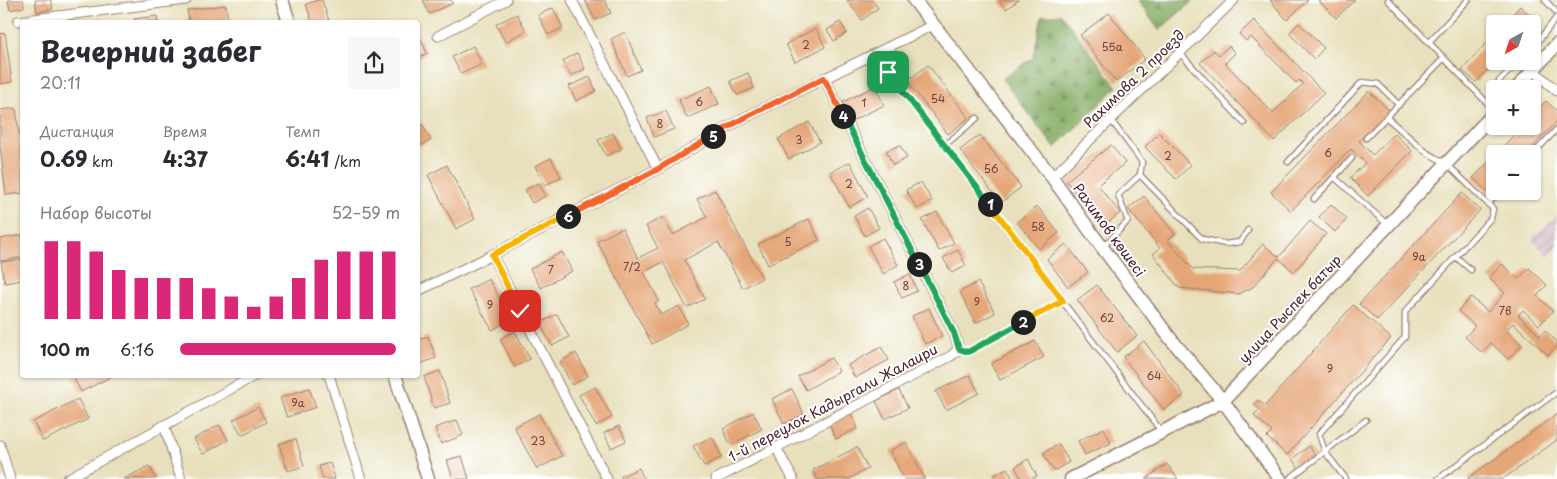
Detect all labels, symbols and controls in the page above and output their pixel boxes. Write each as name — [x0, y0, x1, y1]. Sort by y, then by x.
north arrow — [1486, 15, 1541, 70]
map controls — [1486, 15, 1541, 200]
street label: Рахимова 2 проезд — [1078, 25, 1189, 133]
text: Вечерний забег — [40, 29, 261, 72]
house number: 2 — [802, 36, 810, 53]
button: share — [348, 37, 400, 89]
house number: 55а — [1102, 38, 1123, 55]
pin — [867, 51, 909, 93]
icon: arrive — [874, 58, 902, 86]
text: 20:11 — [40, 70, 81, 94]
button: + — [1486, 80, 1541, 135]
house number: 54 — [931, 90, 945, 107]
house number: 6 — [695, 93, 703, 110]
house number: 1 — [862, 94, 867, 111]
pin: 4 — [830, 104, 856, 128]
text: 4 — [839, 106, 848, 127]
house number: 8 — [657, 115, 664, 132]
text: Дистанция — [40, 121, 114, 142]
text: Время — [163, 121, 207, 142]
text: Темп — [285, 121, 321, 142]
pin: 5 — [700, 124, 726, 148]
text: 5 — [709, 126, 718, 147]
house number: 3 — [795, 131, 803, 148]
text: 0.69 — [40, 142, 88, 174]
text: 4:37 — [163, 142, 208, 174]
text: 6:41 — [285, 142, 330, 174]
house number: 6 — [1324, 144, 1332, 161]
button: − — [1486, 145, 1541, 200]
house number: 2 — [1164, 147, 1172, 164]
text: km — [88, 151, 113, 172]
text: /km — [330, 151, 361, 172]
house number: 56 — [984, 160, 999, 177]
house number: 2 — [845, 175, 853, 192]
street label: Рахимов көшесі — [1068, 179, 1151, 281]
pin: 1 — [978, 192, 1002, 216]
text: 1 — [987, 194, 994, 215]
text: Набор высоты — [40, 200, 152, 224]
text: 52–59 m — [332, 200, 400, 224]
pin: 6 — [556, 204, 580, 228]
text: 6 — [564, 206, 573, 227]
house number: 58 — [1031, 218, 1045, 235]
house number: 5 — [784, 233, 792, 250]
house number: 9а — [1412, 248, 1426, 265]
street label: улица Рыспек батыр — [1234, 250, 1346, 368]
pin: 3 — [906, 252, 932, 276]
text: 3 — [915, 254, 924, 275]
house number: 7/2 — [623, 258, 641, 275]
house number: 7 — [548, 261, 554, 278]
house number: 8 — [903, 277, 910, 294]
pin — [499, 290, 541, 332]
house number: 9 — [974, 293, 980, 310]
house number: 9 — [487, 296, 493, 313]
icon: check — [506, 297, 534, 325]
house number: 7в — [1499, 302, 1511, 319]
house number: 62 — [1100, 309, 1114, 326]
pin: 2 — [1010, 310, 1036, 334]
text: 2 — [1019, 312, 1028, 333]
text: 100 m — [40, 337, 90, 361]
text: 6:16 — [120, 337, 154, 361]
street label: 1-й переулок Кадыргали Жалаири — [724, 338, 941, 467]
house number: 9 — [1327, 360, 1333, 377]
house number: 64 — [1147, 367, 1161, 384]
house number: 9а — [291, 394, 305, 411]
house number: 23 — [531, 432, 545, 449]

